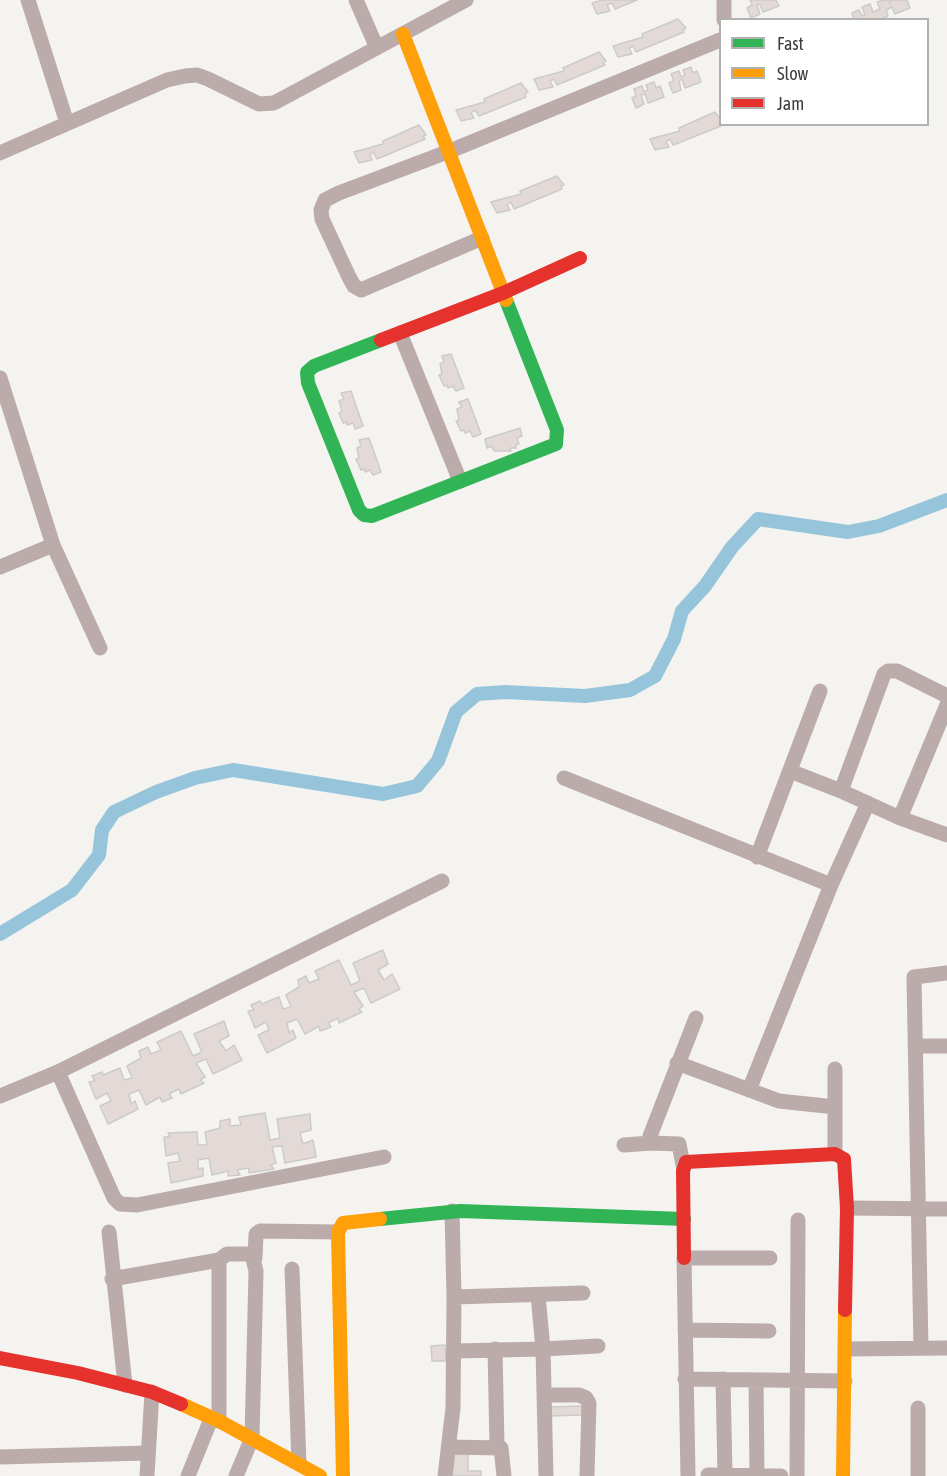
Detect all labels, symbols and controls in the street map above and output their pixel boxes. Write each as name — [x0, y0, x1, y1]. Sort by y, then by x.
legend — [719, 18, 929, 126]
text: Fast — [777, 33, 804, 54]
text: Slow — [777, 63, 808, 84]
text: Jam — [777, 93, 804, 114]

